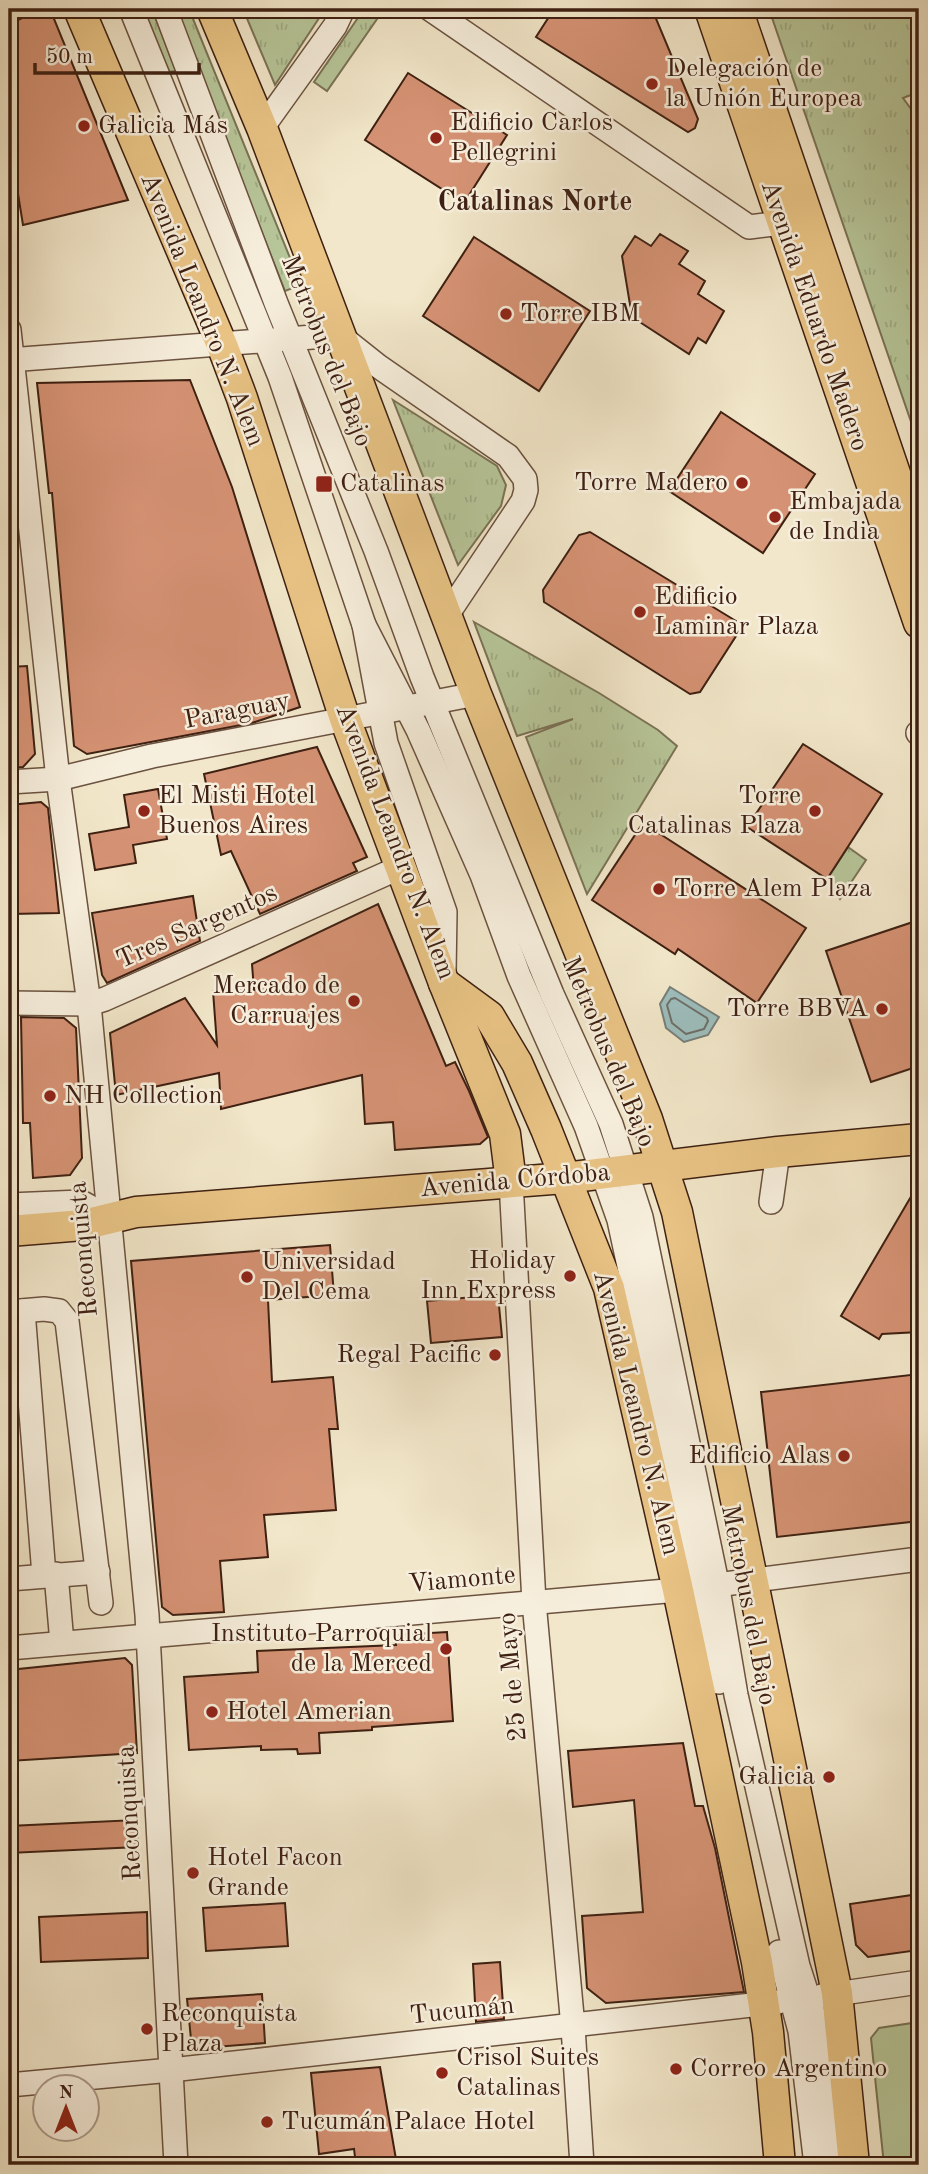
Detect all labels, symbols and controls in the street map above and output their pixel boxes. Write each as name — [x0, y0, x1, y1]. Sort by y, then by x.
scale bar — [35, 32, 200, 76]
text: 50 m — [46, 47, 93, 68]
place label: Delegación de la Unión Europea — [666, 56, 863, 112]
marker: Delegación de la Unión Europea — [644, 76, 660, 92]
place label: Edificio Carlos Pellegrini — [450, 110, 613, 166]
place label: Galicia Más — [98, 113, 228, 139]
marker: Galicia Más — [76, 118, 92, 134]
marker: Edificio Carlos Pellegrini — [428, 130, 444, 146]
street label: Avenida Leandro N. Alem — [135, 170, 269, 450]
street label: Avenida Eduardo Madero — [756, 178, 872, 454]
district label: Catalinas Norte — [438, 189, 632, 217]
street label: Metrobus del Bajo — [276, 252, 376, 450]
place label: Torre IBM — [520, 301, 640, 327]
marker: Torre IBM — [498, 306, 514, 322]
place label: Torre Madero — [574, 470, 728, 496]
place label: Catalinas — [340, 471, 444, 497]
marker: Catalinas — [314, 474, 334, 494]
marker: Torre Madero — [734, 475, 750, 491]
place label: Embajada de India — [789, 489, 901, 545]
marker: Embajada de India — [767, 509, 783, 525]
place label: Edificio Laminar Plaza — [654, 584, 819, 640]
marker: Edificio Laminar Plaza — [632, 604, 648, 620]
street label: Paraguay — [182, 688, 292, 734]
street label: Avenida Leandro N. Alem — [331, 701, 459, 983]
place label: El Misti Hotel Buenos Aires — [158, 783, 315, 839]
place label: Torre Catalinas Plaza — [627, 783, 801, 839]
marker: El Misti Hotel Buenos Aires — [136, 803, 152, 819]
marker: Torre Catalinas Plaza — [807, 803, 823, 819]
place label: Torre Alem Plaza — [673, 876, 872, 902]
street label: Tres Sargentos — [113, 880, 281, 974]
marker: Torre Alem Plaza — [651, 881, 667, 897]
street label: Metrobus del Bajo — [556, 953, 660, 1151]
place label: Mercado de Carruajes — [212, 973, 340, 1029]
marker: Mercado de Carruajes — [346, 993, 362, 1009]
place label: Torre BBVA — [727, 996, 868, 1022]
marker: Torre BBVA — [874, 1001, 890, 1017]
place label: NH Collection — [64, 1083, 223, 1109]
marker: NH Collection — [42, 1088, 58, 1104]
street label: Avenida Córdoba — [419, 1160, 611, 1202]
street label: Reconquista — [65, 1180, 103, 1318]
place label: Holiday Inn Express — [420, 1248, 556, 1304]
place label: Universidad Del Cema — [261, 1249, 396, 1305]
marker: Holiday Inn Express — [562, 1268, 578, 1284]
street label: Avenida Leandro N. Alem — [588, 1268, 684, 1558]
marker: Universidad Del Cema — [239, 1269, 255, 1285]
place label: Regal Pacific — [336, 1342, 481, 1368]
marker: Regal Pacific — [487, 1347, 503, 1363]
place label: Edificio Alas — [688, 1443, 830, 1469]
marker: Edificio Alas — [836, 1448, 852, 1464]
street label: Metrobus del Bajo — [716, 1502, 780, 1708]
street label: Viamonte — [407, 1562, 517, 1598]
street label: 25 de Mayo — [494, 1611, 532, 1743]
place label: Instituto Parroquial de la Merced — [211, 1621, 432, 1677]
marker: Instituto Parroquial de la Merced — [438, 1641, 454, 1657]
place label: Hotel Amerian — [226, 1699, 392, 1725]
marker: Hotel Amerian — [204, 1704, 220, 1720]
street label: Reconquista — [113, 1744, 147, 1882]
place label: Galicia — [738, 1764, 815, 1790]
marker: Galicia — [821, 1769, 837, 1785]
place label: Hotel Facon Grande — [207, 1845, 343, 1901]
marker: Hotel Facon Grande — [185, 1865, 201, 1881]
street label: Tucumán — [408, 1993, 516, 2029]
place label: Reconquista Plaza — [161, 2001, 297, 2057]
marker: Reconquista Plaza — [139, 2021, 155, 2037]
place label: Crisol Suites Catalinas — [456, 2045, 599, 2101]
place label: Correo Argentino — [690, 2056, 887, 2082]
marker: Correo Argentino — [668, 2061, 684, 2077]
marker: Crisol Suites Catalinas — [434, 2065, 450, 2081]
north arrow — [32, 2072, 102, 2142]
text: N — [59, 2084, 74, 2103]
place label: Tucumán Palace Hotel — [281, 2109, 535, 2135]
marker: Tucumán Palace Hotel — [259, 2114, 275, 2130]

